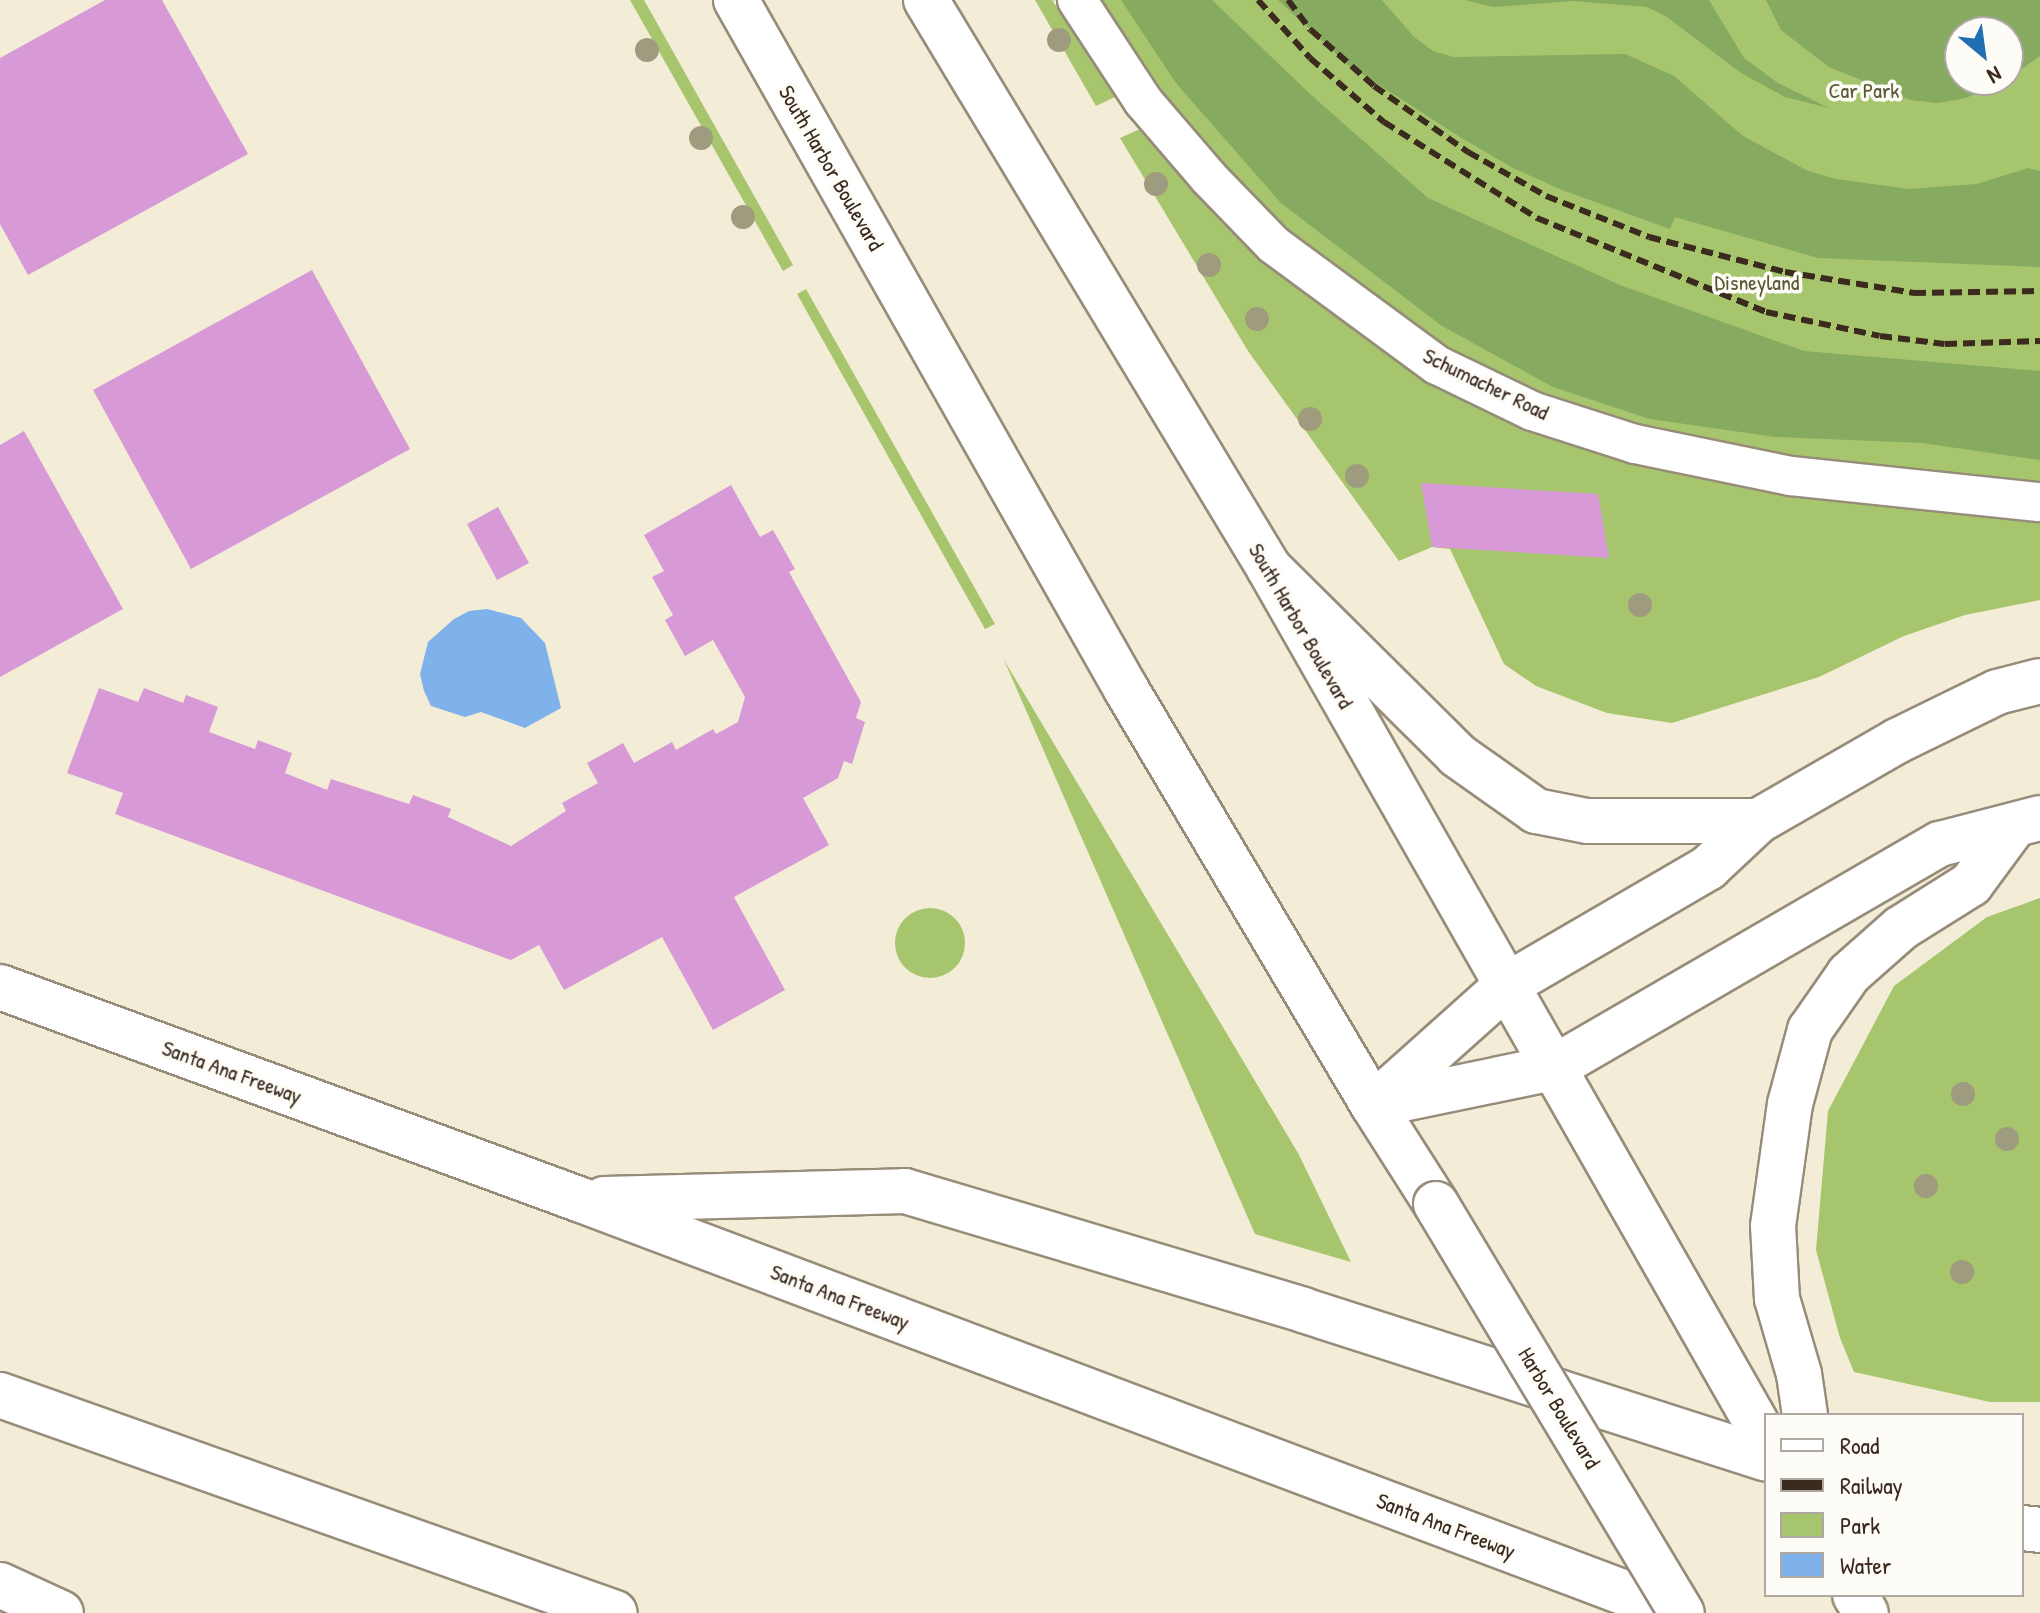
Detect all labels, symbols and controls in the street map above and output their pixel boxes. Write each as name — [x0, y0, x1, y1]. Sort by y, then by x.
north arrow — [1944, 16, 2024, 96]
text: N — [1982, 59, 2007, 91]
park label: Car Park — [1828, 78, 1900, 104]
street label: South Harbor Boulevard — [773, 81, 889, 255]
park label: Disneyland — [1715, 270, 1799, 296]
street label: Schumacher Road — [1419, 342, 1553, 426]
street label: South Harbor Boulevard — [1243, 539, 1359, 713]
street label: Santa Ana Freeway — [159, 1035, 305, 1109]
street label: Santa Ana Freeway — [767, 1258, 913, 1336]
street label: Harbor Boulevard — [1512, 1343, 1606, 1473]
legend — [1764, 1413, 2024, 1597]
text: Road — [1840, 1429, 1879, 1461]
text: Railway — [1840, 1469, 1903, 1501]
street label: Santa Ana Freeway — [1373, 1487, 1519, 1565]
text: Park — [1840, 1509, 1880, 1541]
text: Water — [1840, 1549, 1891, 1581]

